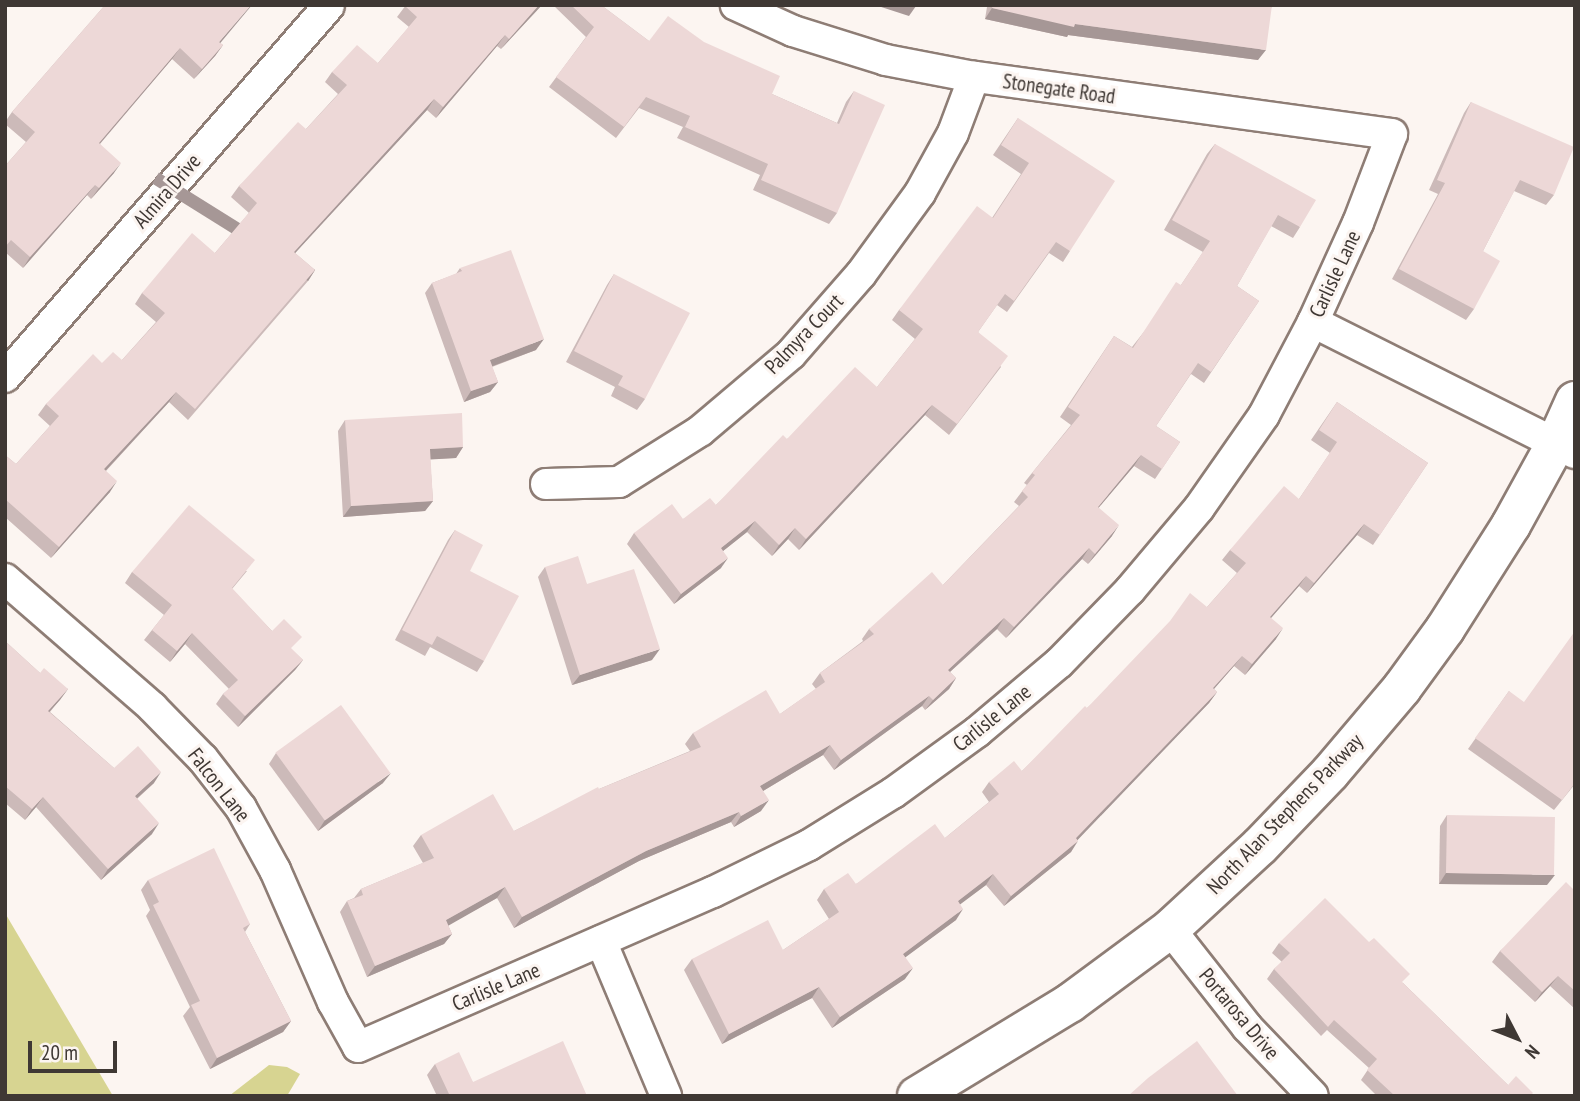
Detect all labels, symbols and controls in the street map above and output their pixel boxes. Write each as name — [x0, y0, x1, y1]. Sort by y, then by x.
street label: Stonegate Road — [1001, 69, 1117, 109]
street label: Almira Drive — [128, 149, 206, 233]
street label: Carlisle Lane — [1304, 227, 1366, 321]
street label: Palmyra Court — [760, 289, 848, 379]
street label: Carlisle Lane — [948, 679, 1036, 757]
street label: North Alan Stephens Parkway — [1202, 728, 1368, 900]
street label: Falcon Lane — [182, 743, 256, 827]
street label: Carlisle Lane — [448, 957, 544, 1017]
street label: Portarosa Drive — [1194, 963, 1284, 1065]
north arrow — [1482, 1003, 1552, 1073]
scale bar — [32, 1028, 121, 1072]
text: 20 m — [41, 1039, 78, 1066]
text: N — [1520, 1040, 1545, 1064]

